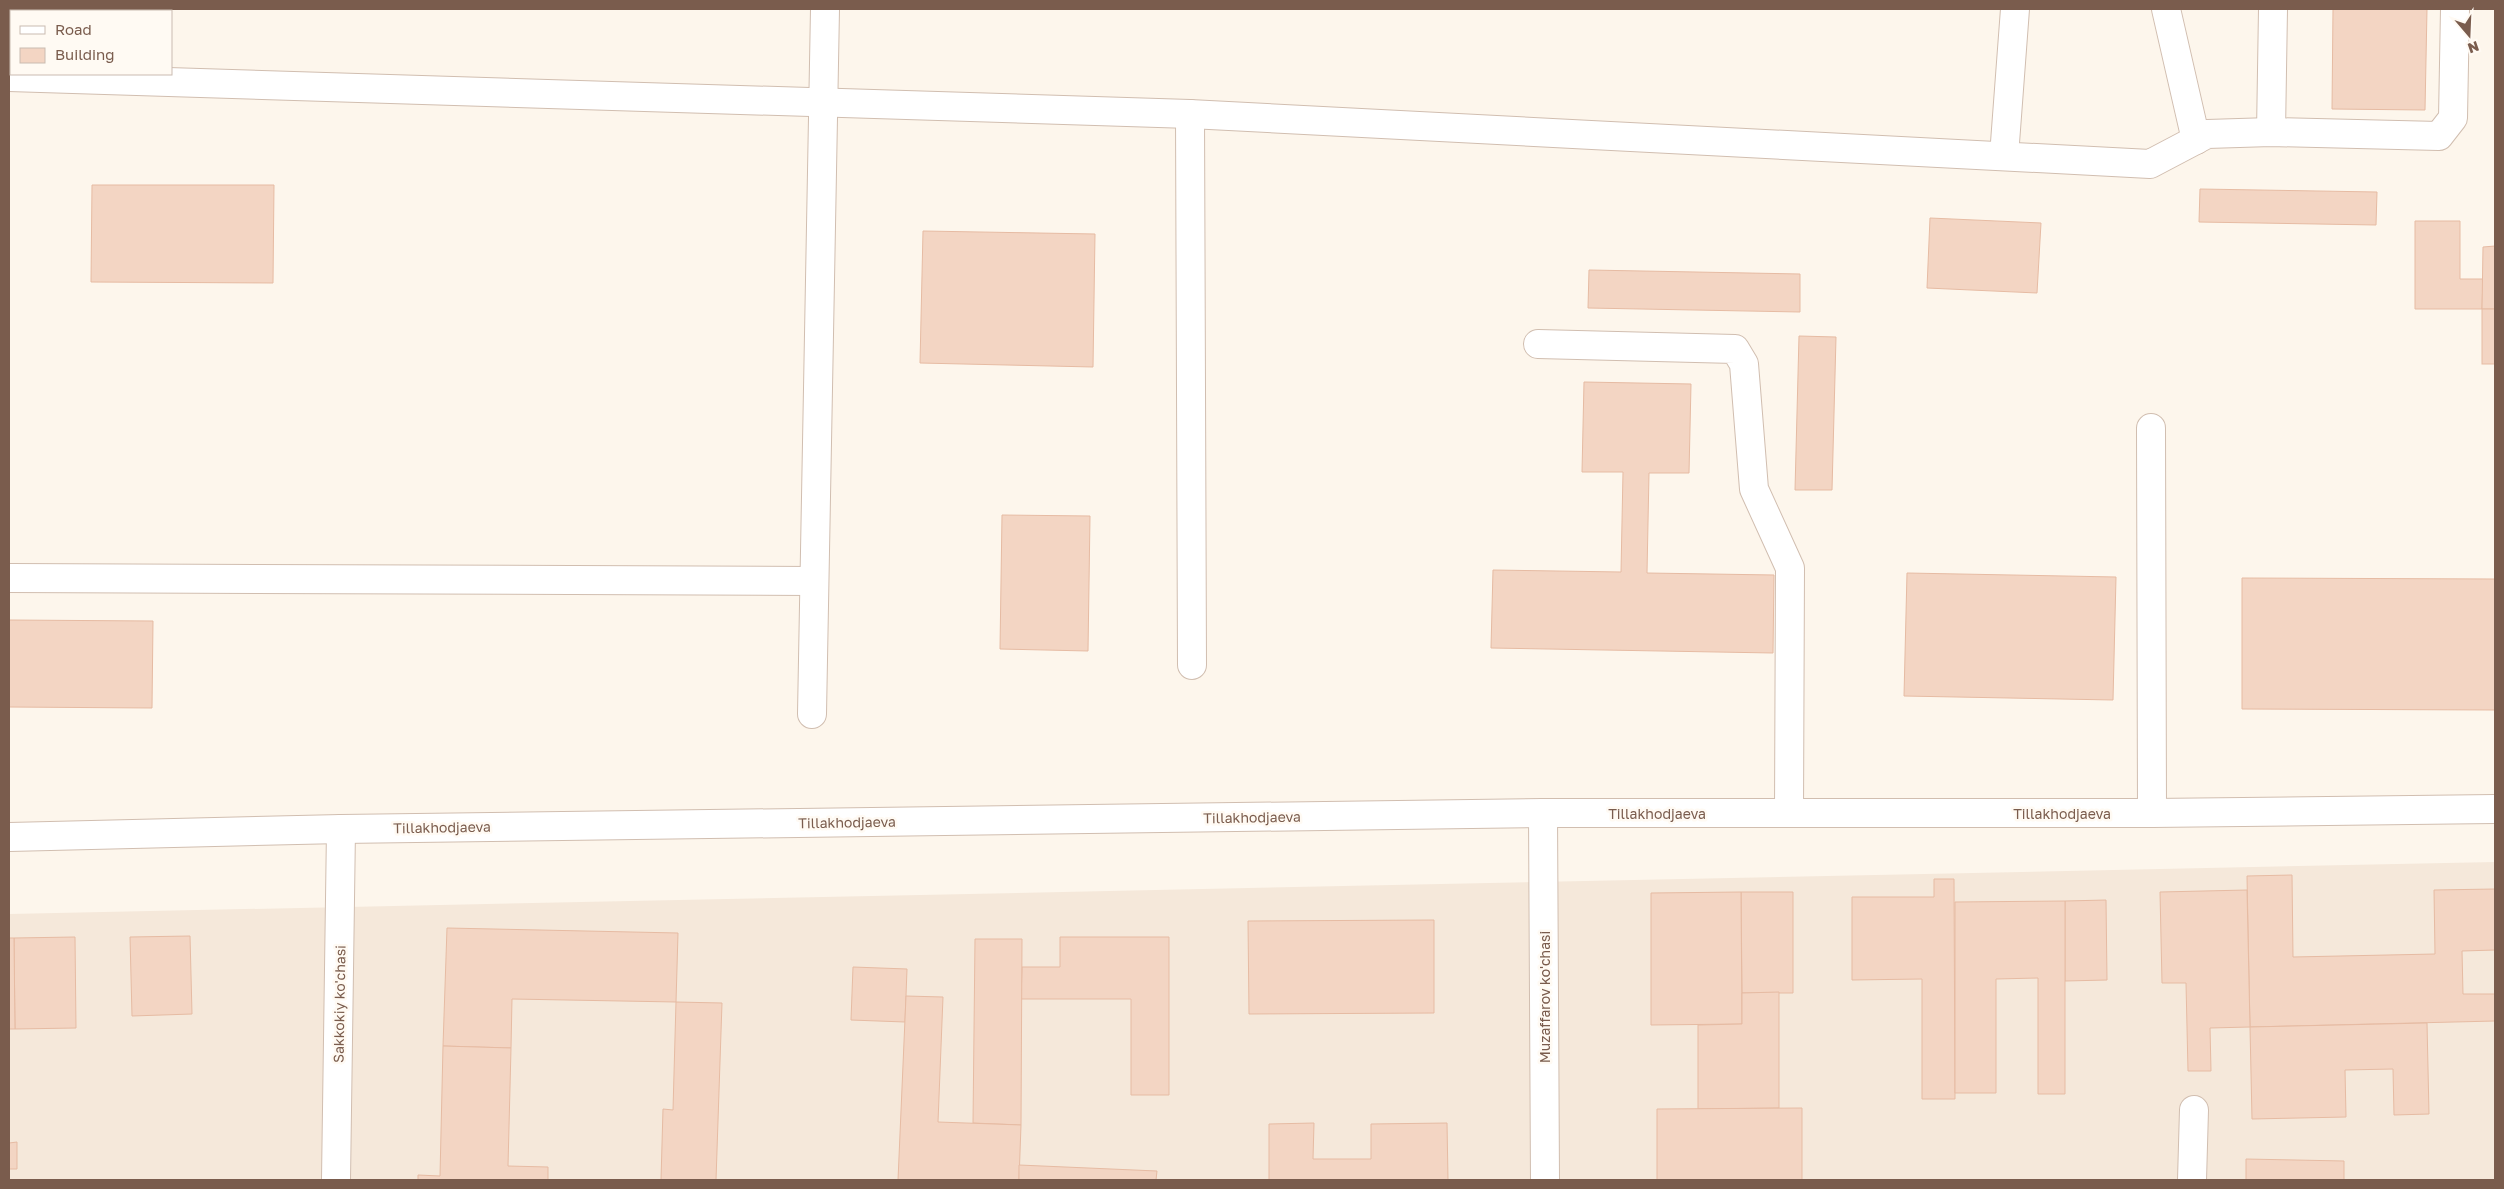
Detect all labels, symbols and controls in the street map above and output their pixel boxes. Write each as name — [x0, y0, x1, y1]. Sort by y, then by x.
legend — [10, 10, 172, 75]
north arrow — [2444, 10, 2494, 60]
text: Road — [55, 20, 92, 38]
text: N — [2466, 38, 2481, 58]
text: Building — [55, 45, 115, 63]
street label: Tillakhodjaeva — [1608, 805, 1706, 822]
street label: Tillakhodjaeva — [2013, 805, 2111, 822]
street label: Tillakhodjaeva — [1203, 808, 1301, 826]
street label: Tillakhodjaeva — [798, 813, 896, 831]
street label: Tillakhodjaeva — [393, 818, 491, 836]
street label: Muzaffarov ko'chasi — [1536, 931, 1553, 1063]
street label: Sakkokiy ko'chasi — [329, 945, 349, 1063]

